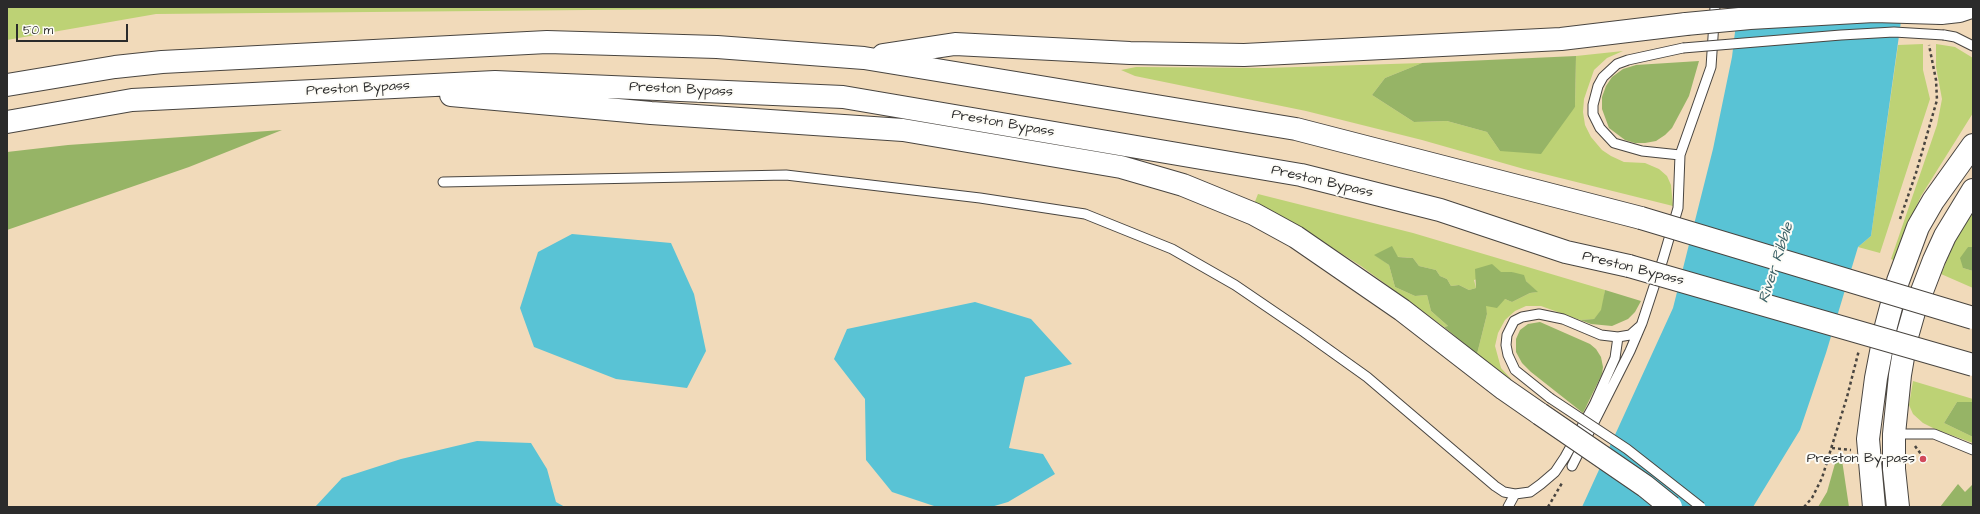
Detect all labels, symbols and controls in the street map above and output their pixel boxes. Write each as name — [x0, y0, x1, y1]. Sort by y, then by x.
scale bar — [18, 16, 130, 42]
text: 50 m — [23, 22, 53, 39]
street label: Preston Bypass — [306, 78, 410, 100]
street label: Preston Bypass — [629, 79, 733, 101]
street label: Preston Bypass — [950, 107, 1056, 141]
street label: Preston Bypass — [1269, 162, 1375, 202]
water label: River Ribble — [1756, 221, 1798, 305]
street label: Preston Bypass — [1581, 248, 1685, 290]
place label: Preston By-pass — [1807, 451, 1915, 467]
marker: Preston By-pass — [1918, 454, 1928, 464]

